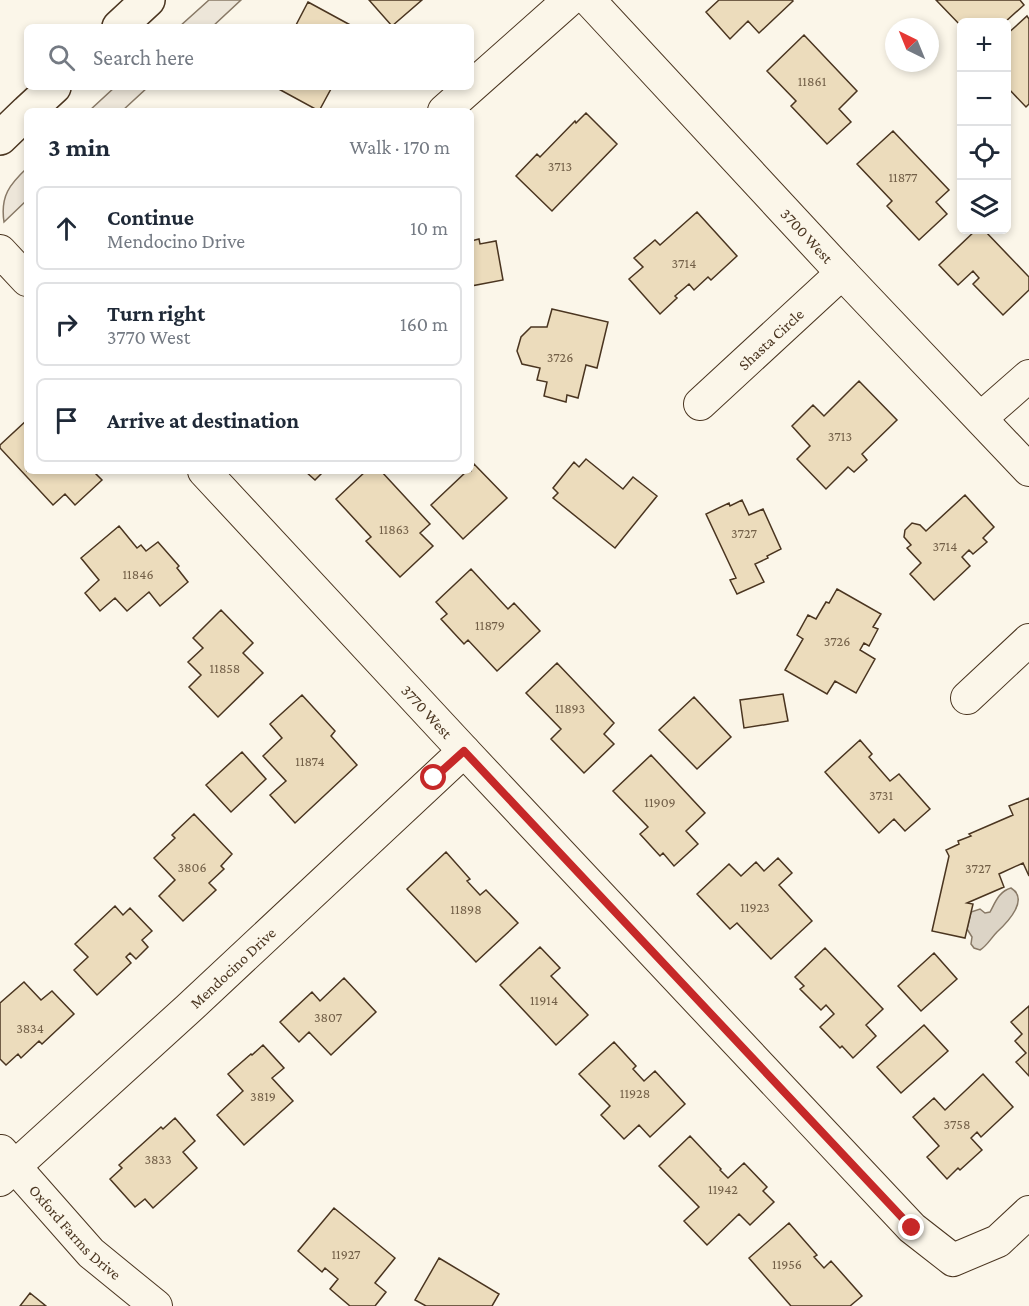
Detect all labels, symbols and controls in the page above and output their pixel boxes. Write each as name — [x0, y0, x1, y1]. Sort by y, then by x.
north arrow — [885, 18, 939, 72]
map controls — [957, 18, 1011, 234]
button: + — [957, 18, 1011, 72]
search box — [24, 24, 474, 90]
icon: search — [45, 41, 78, 74]
text: Search here — [93, 45, 194, 70]
button: − — [957, 72, 1011, 126]
house number: 11861 — [798, 73, 827, 89]
button: locate — [957, 126, 1011, 180]
text: 3 min — [48, 133, 110, 162]
text: Walk · 170 m — [349, 136, 450, 158]
house number: 3713 — [548, 158, 572, 174]
house number: 11877 — [888, 169, 918, 185]
button: layers — [957, 180, 1011, 234]
text: Continue — [107, 205, 194, 230]
street label: 3700 West — [777, 205, 837, 267]
icon: ahead — [50, 212, 83, 245]
text: 10 m — [410, 217, 448, 239]
text: Mendocino Drive — [107, 230, 245, 252]
house number: 3714 — [672, 255, 696, 271]
text: Turn right — [107, 301, 205, 326]
street label: Shasta Circle — [735, 305, 807, 373]
icon: right — [50, 308, 83, 341]
text: 160 m — [400, 313, 448, 335]
text: 3770 West — [107, 326, 190, 348]
house number: 3726 — [547, 349, 573, 365]
icon: arrive — [50, 404, 83, 437]
text: Arrive at destination — [107, 408, 299, 433]
house number: 3713 — [828, 428, 852, 444]
house number: 11863 — [379, 521, 409, 537]
house number: 3727 — [731, 525, 757, 541]
house number: 3714 — [933, 538, 957, 554]
house number: 11846 — [122, 566, 154, 582]
house number: 11879 — [475, 617, 505, 633]
house number: 3726 — [824, 633, 850, 649]
house number: 11858 — [210, 660, 240, 676]
street label: 3770 West — [398, 682, 456, 742]
house number: 11893 — [555, 700, 585, 716]
house number: 11874 — [295, 753, 325, 769]
route start — [420, 764, 446, 790]
house number: 3731 — [869, 787, 893, 803]
house number: 11909 — [644, 794, 676, 810]
house number: 3806 — [177, 859, 207, 875]
house number: 3727 — [965, 860, 991, 876]
house number: 11923 — [740, 899, 770, 915]
house number: 11898 — [450, 901, 482, 917]
street label: Mendocino Drive — [187, 924, 279, 1012]
house number: 11914 — [530, 992, 558, 1008]
house number: 3807 — [314, 1009, 343, 1025]
house number: 3834 — [16, 1020, 44, 1036]
house number: 11928 — [620, 1085, 650, 1101]
house number: 3819 — [250, 1088, 276, 1104]
house number: 3758 — [944, 1116, 970, 1132]
house number: 3833 — [144, 1151, 172, 1167]
street label: Oxford Farms Drive — [26, 1181, 124, 1283]
house number: 11942 — [708, 1181, 738, 1197]
route end — [898, 1214, 924, 1240]
house number: 11927 — [331, 1246, 361, 1262]
house number: 11956 — [772, 1256, 802, 1272]

